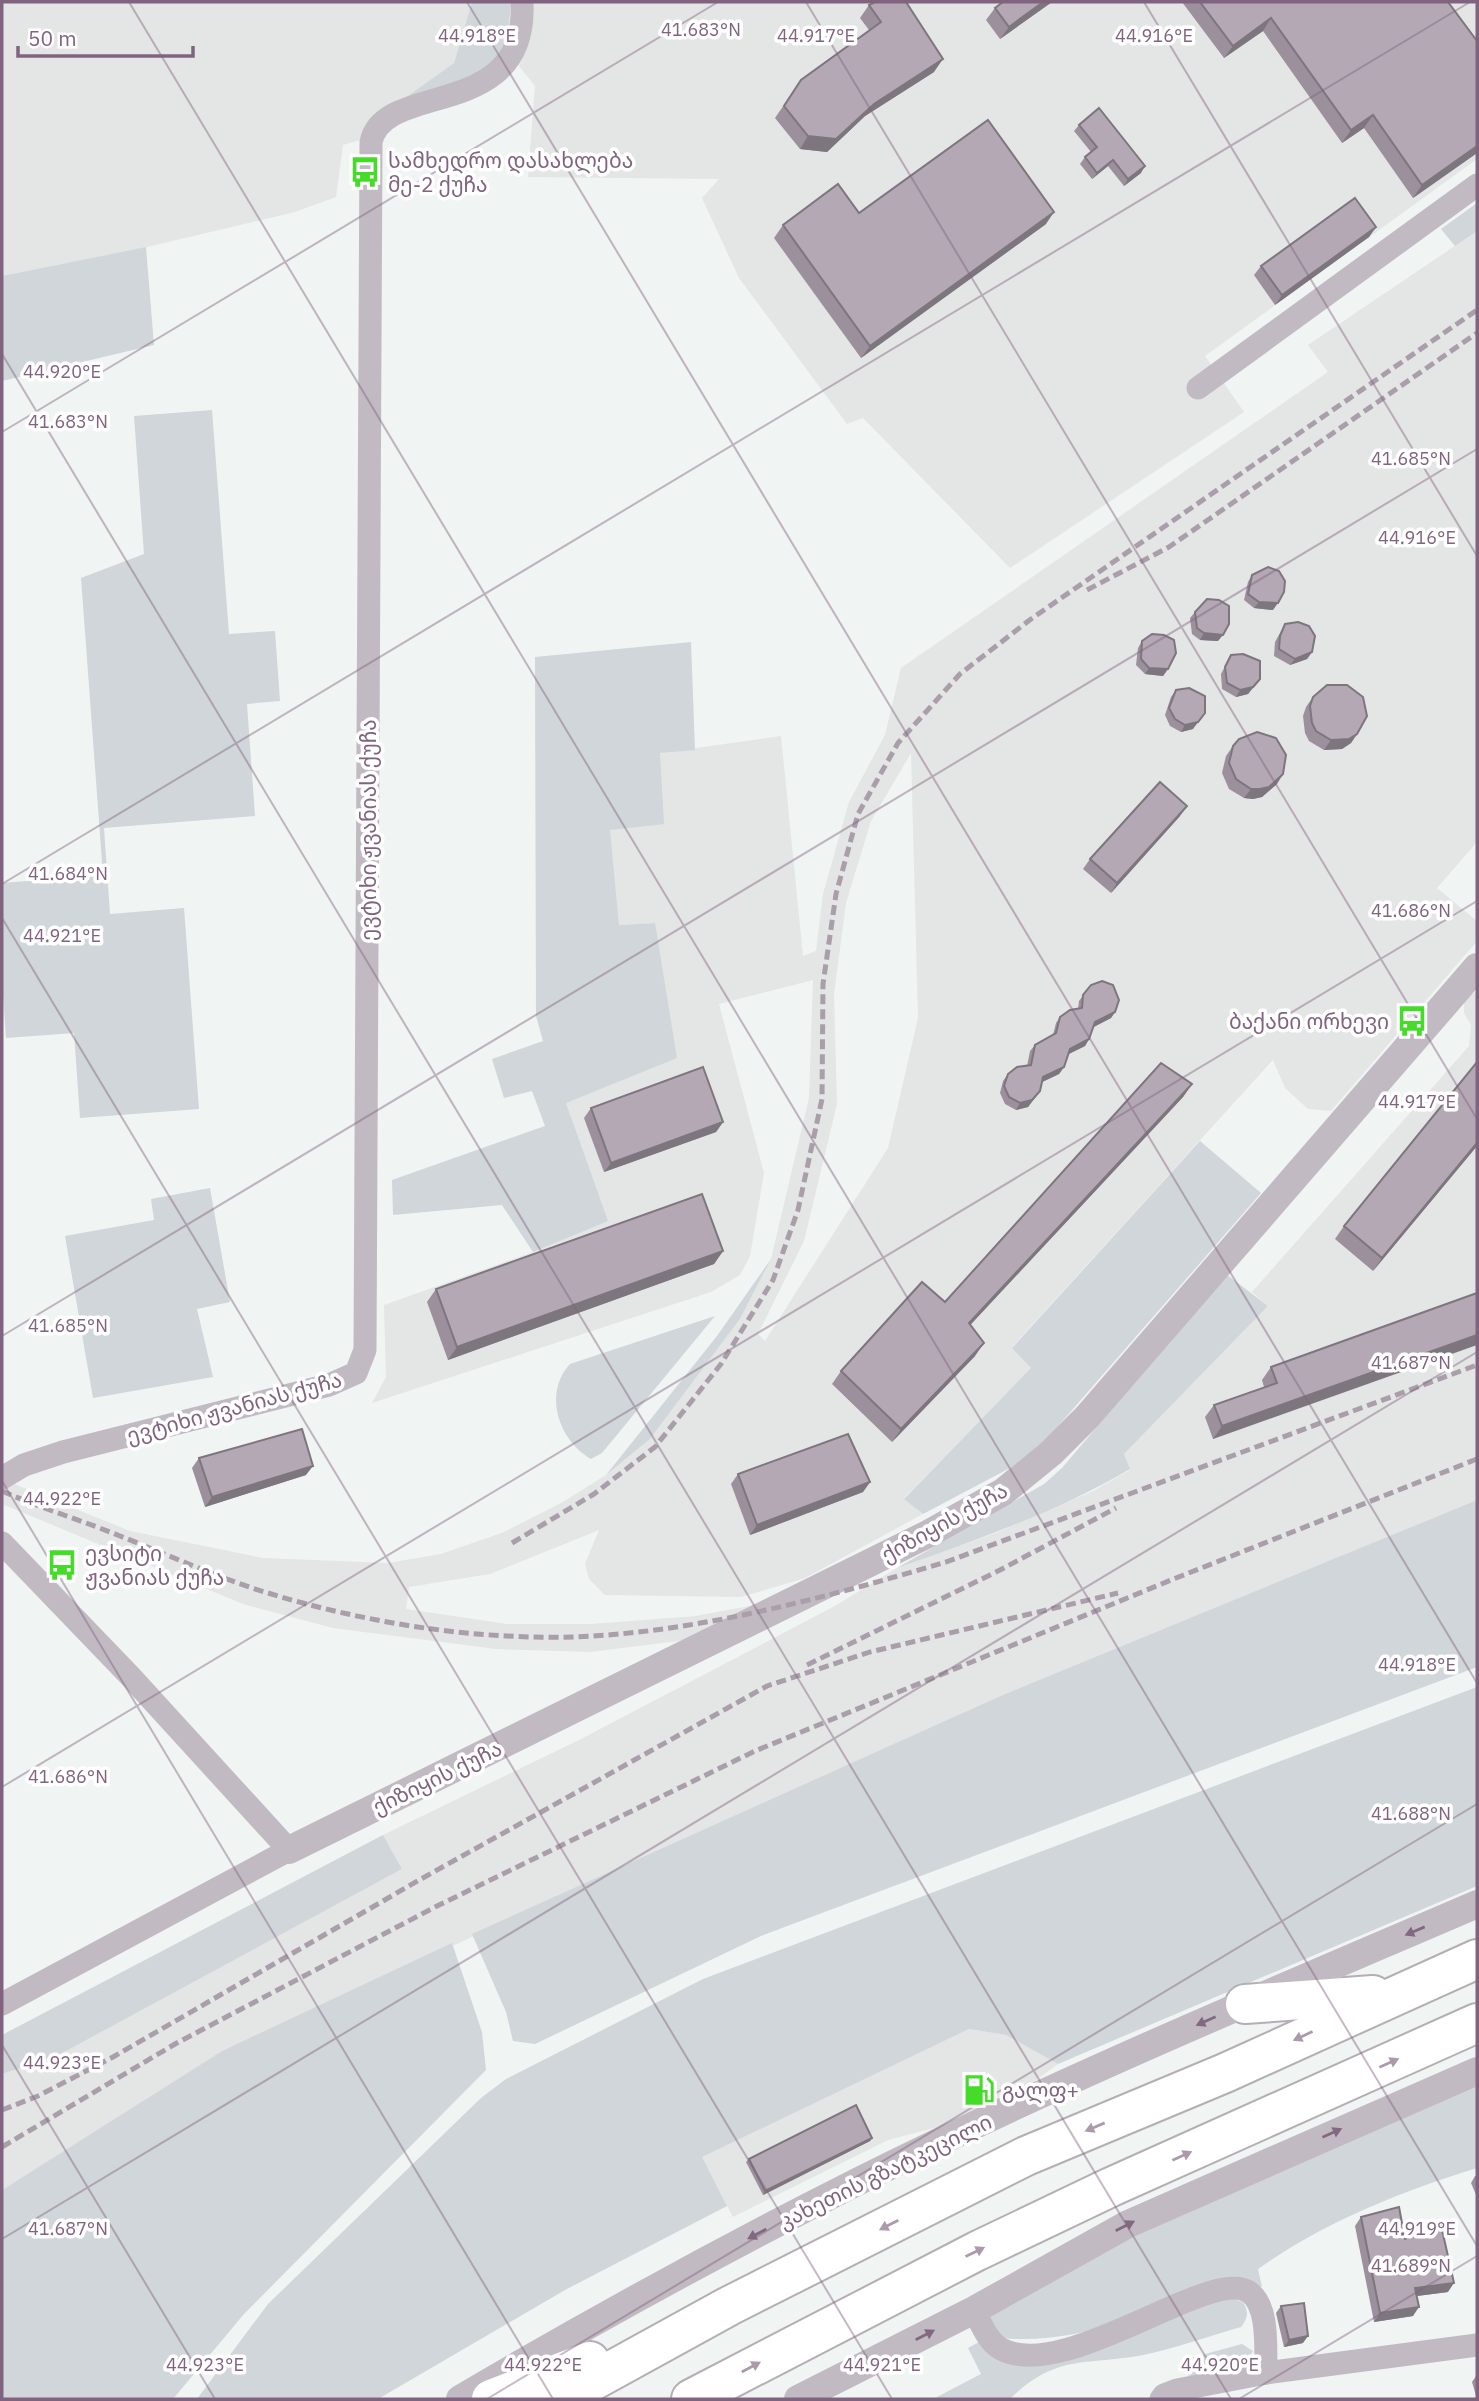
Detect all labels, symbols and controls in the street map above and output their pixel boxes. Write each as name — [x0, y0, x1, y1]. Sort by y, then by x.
scale bar — [18, 14, 192, 58]
text: 41.683°N — [661, 18, 741, 41]
text: 50 m — [28, 24, 77, 52]
text: 44.918°E — [438, 24, 516, 47]
text: 44.917°E — [777, 24, 855, 47]
text: 44.916°E — [1115, 24, 1193, 47]
place label: სამხედრო დასახლება მე-2 ქუჩა — [388, 146, 633, 198]
bus stop icon: სამხედრო დასახლება მე-2 ქუჩა — [348, 155, 382, 189]
text: 44.920°E — [23, 360, 101, 383]
text: 41.683°N — [28, 410, 108, 433]
text: 41.685°N — [1371, 447, 1451, 470]
text: 44.916°E — [1378, 526, 1456, 549]
street label: ევტიხი ჟვანიას ქუჩა — [354, 719, 382, 941]
text: 41.684°N — [28, 862, 108, 885]
text: 41.686°N — [1371, 899, 1451, 922]
text: 44.921°E — [23, 924, 101, 947]
bus stop icon: ბაქანი ორხევი — [1395, 1004, 1429, 1038]
place label: ბაქანი ორხევი — [1229, 1007, 1389, 1035]
text: 44.917°E — [1378, 1090, 1456, 1113]
text: 41.685°N — [28, 1314, 108, 1337]
text: 41.687°N — [1371, 1351, 1451, 1374]
street label: ევტიხი ჟვანიას ქუჩა — [123, 1365, 345, 1449]
street label: ქიზიყის ქუჩა — [876, 1476, 1012, 1568]
text: 44.922°E — [23, 1487, 101, 1510]
place label: ევსიტი ჟვანიას ქუჩა — [85, 1539, 224, 1591]
bus stop icon: ევსიტი ჟვანიას ქუჩა — [45, 1548, 79, 1582]
text: 44.918°E — [1378, 1653, 1456, 1676]
street label: ქიზიყის ქუჩა — [368, 1734, 506, 1820]
text: 41.686°N — [28, 1765, 108, 1788]
text: 41.688°N — [1371, 1802, 1451, 1825]
one-way arrow — [1404, 1926, 1425, 1937]
one-way arrow — [1196, 2015, 1216, 2027]
one-way arrow — [1293, 2030, 1313, 2042]
text: 44.923°E — [23, 2051, 101, 2074]
one-way arrow — [1379, 2057, 1399, 2069]
fuel station icon: გალფ+ — [962, 2073, 996, 2107]
place label: გალფ+ — [1002, 2076, 1079, 2104]
street label: კახეთის გზატკეცილი — [774, 2107, 996, 2235]
one-way arrow — [1084, 2122, 1105, 2133]
one-way arrow — [1322, 2127, 1342, 2139]
one-way arrow — [1171, 2150, 1192, 2161]
text: 41.687°N — [28, 2217, 108, 2240]
text: 44.919°E — [1378, 2217, 1456, 2240]
one-way arrow — [879, 2220, 899, 2231]
one-way arrow — [1115, 2221, 1135, 2233]
one-way arrow — [747, 2229, 767, 2240]
one-way arrow — [965, 2246, 985, 2258]
text: 41.689°N — [1371, 2254, 1451, 2277]
one-way arrow — [915, 2329, 935, 2340]
text: 44.923°E — [166, 2353, 244, 2376]
text: 44.922°E — [504, 2353, 582, 2376]
text: 44.921°E — [843, 2353, 921, 2376]
text: 44.920°E — [1181, 2353, 1259, 2376]
one-way arrow — [741, 2361, 761, 2373]

